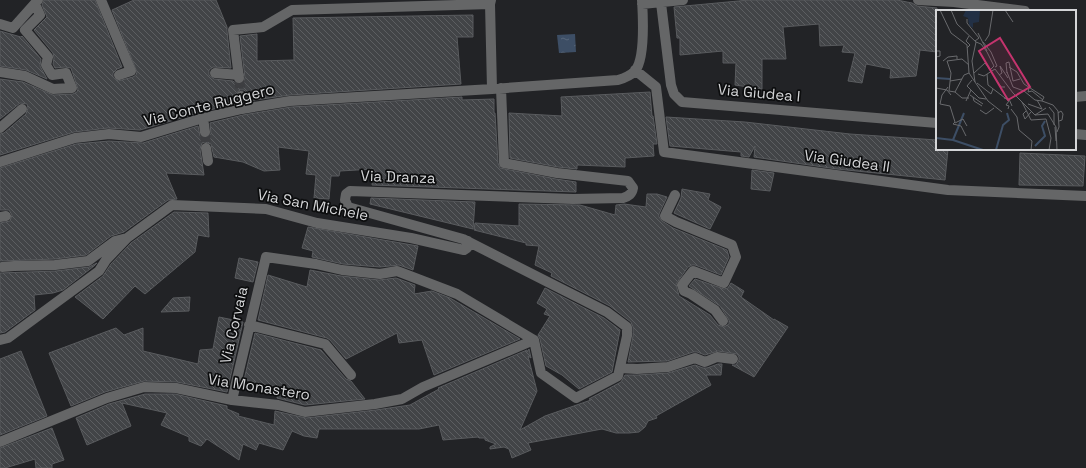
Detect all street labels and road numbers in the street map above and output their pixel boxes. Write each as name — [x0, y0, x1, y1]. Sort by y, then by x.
street label: Via Conte Ruggero — [142, 79, 276, 130]
street label: Via Giudea I — [717, 79, 801, 106]
street label: Via Giudea II — [803, 145, 891, 176]
street label: Via Dranza — [360, 166, 436, 187]
street label: Via San Michele — [256, 184, 370, 225]
street label: Via Corvaia — [215, 284, 252, 365]
street label: Via Monastero — [207, 369, 312, 404]

